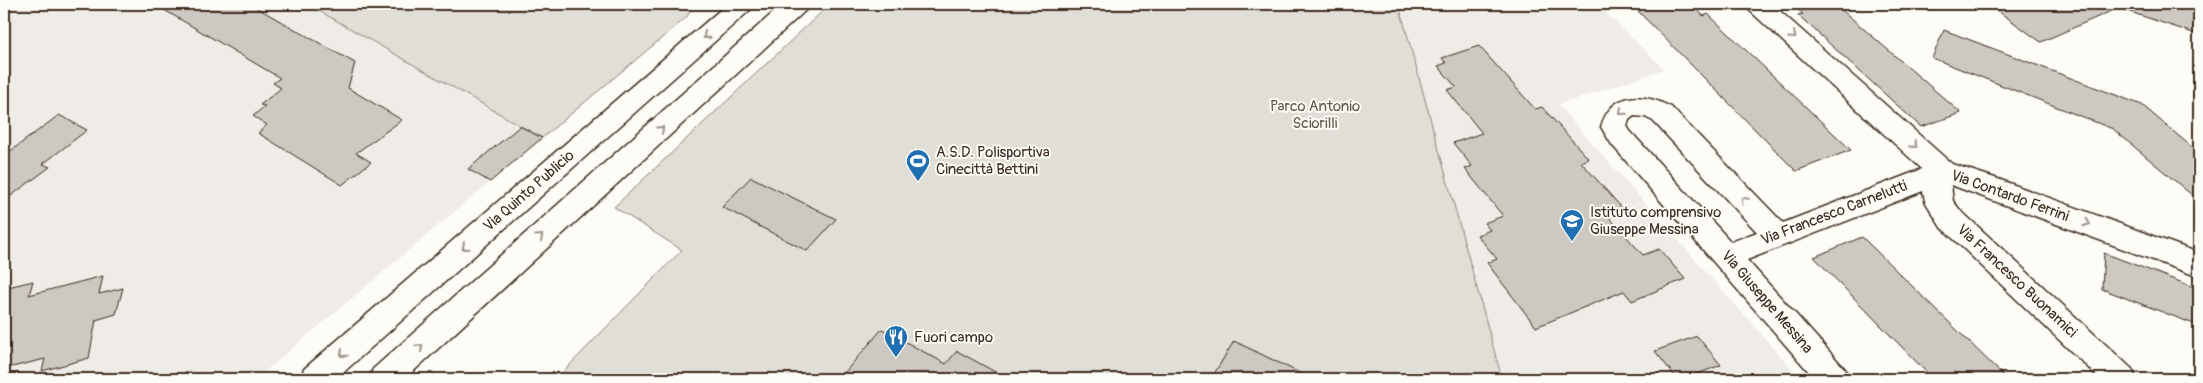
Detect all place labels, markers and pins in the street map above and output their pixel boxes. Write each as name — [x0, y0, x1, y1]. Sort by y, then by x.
place label: A.S.D. Polisportiva Cinecittà Bettini — [936, 143, 1050, 179]
sports icon: A.S.D. Polisportiva Cinecittà Bettini — [905, 148, 931, 182]
place label: Istituto comprensivo Giuseppe Messina — [1590, 203, 1721, 239]
school or university icon: Istituto comprensivo Giuseppe Messina — [1559, 208, 1585, 242]
restaurant icon: Fuori campo — [883, 324, 909, 358]
place label: Fuori campo — [914, 328, 993, 347]

